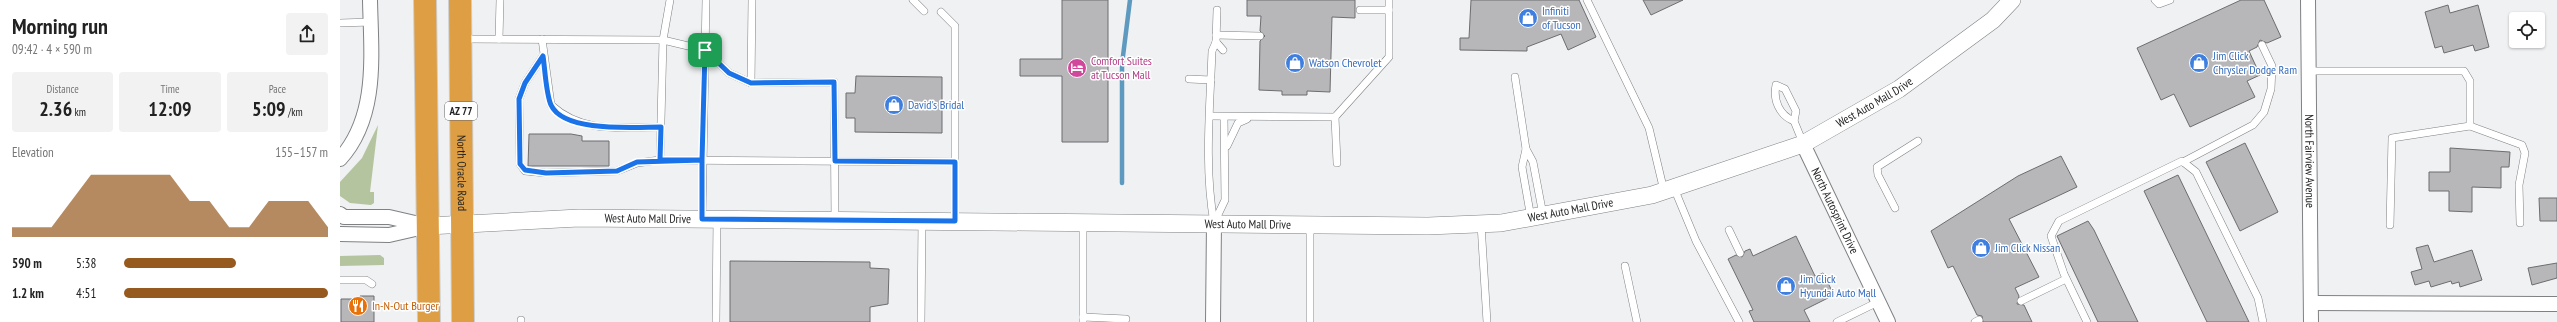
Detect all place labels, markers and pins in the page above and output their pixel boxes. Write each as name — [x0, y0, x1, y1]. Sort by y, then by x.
place label: Infiniti of Tucson — [1542, 3, 1581, 32]
shop icon: Infiniti of Tucson — [1517, 7, 1539, 29]
pin — [688, 33, 722, 67]
place label: Jim Click Chrysler Dodge Ram — [2212, 48, 2297, 77]
shop icon: Watson Chevrolet — [1284, 52, 1306, 74]
shop icon: Jim Click Chrysler Dodge Ram — [2188, 52, 2210, 74]
place label: Comfort Suites at Tucson Mall — [1091, 53, 1152, 82]
place label: Watson Chevrolet — [1309, 55, 1382, 70]
hotel icon: Comfort Suites at Tucson Mall — [1066, 57, 1088, 79]
shop icon: David's Bridal — [883, 94, 905, 116]
place label: David's Bridal — [908, 97, 964, 112]
shop icon: Jim Click Nissan — [1970, 237, 1992, 259]
place label: Jim Click Nissan — [1994, 240, 2060, 255]
place label: Jim Click Hyundai Auto Mall — [1799, 271, 1876, 300]
shop icon: Jim Click Hyundai Auto Mall — [1775, 275, 1797, 297]
restaurant icon: In-N-Out Burger — [347, 295, 369, 317]
place label: In-N-Out Burger — [372, 298, 439, 313]

